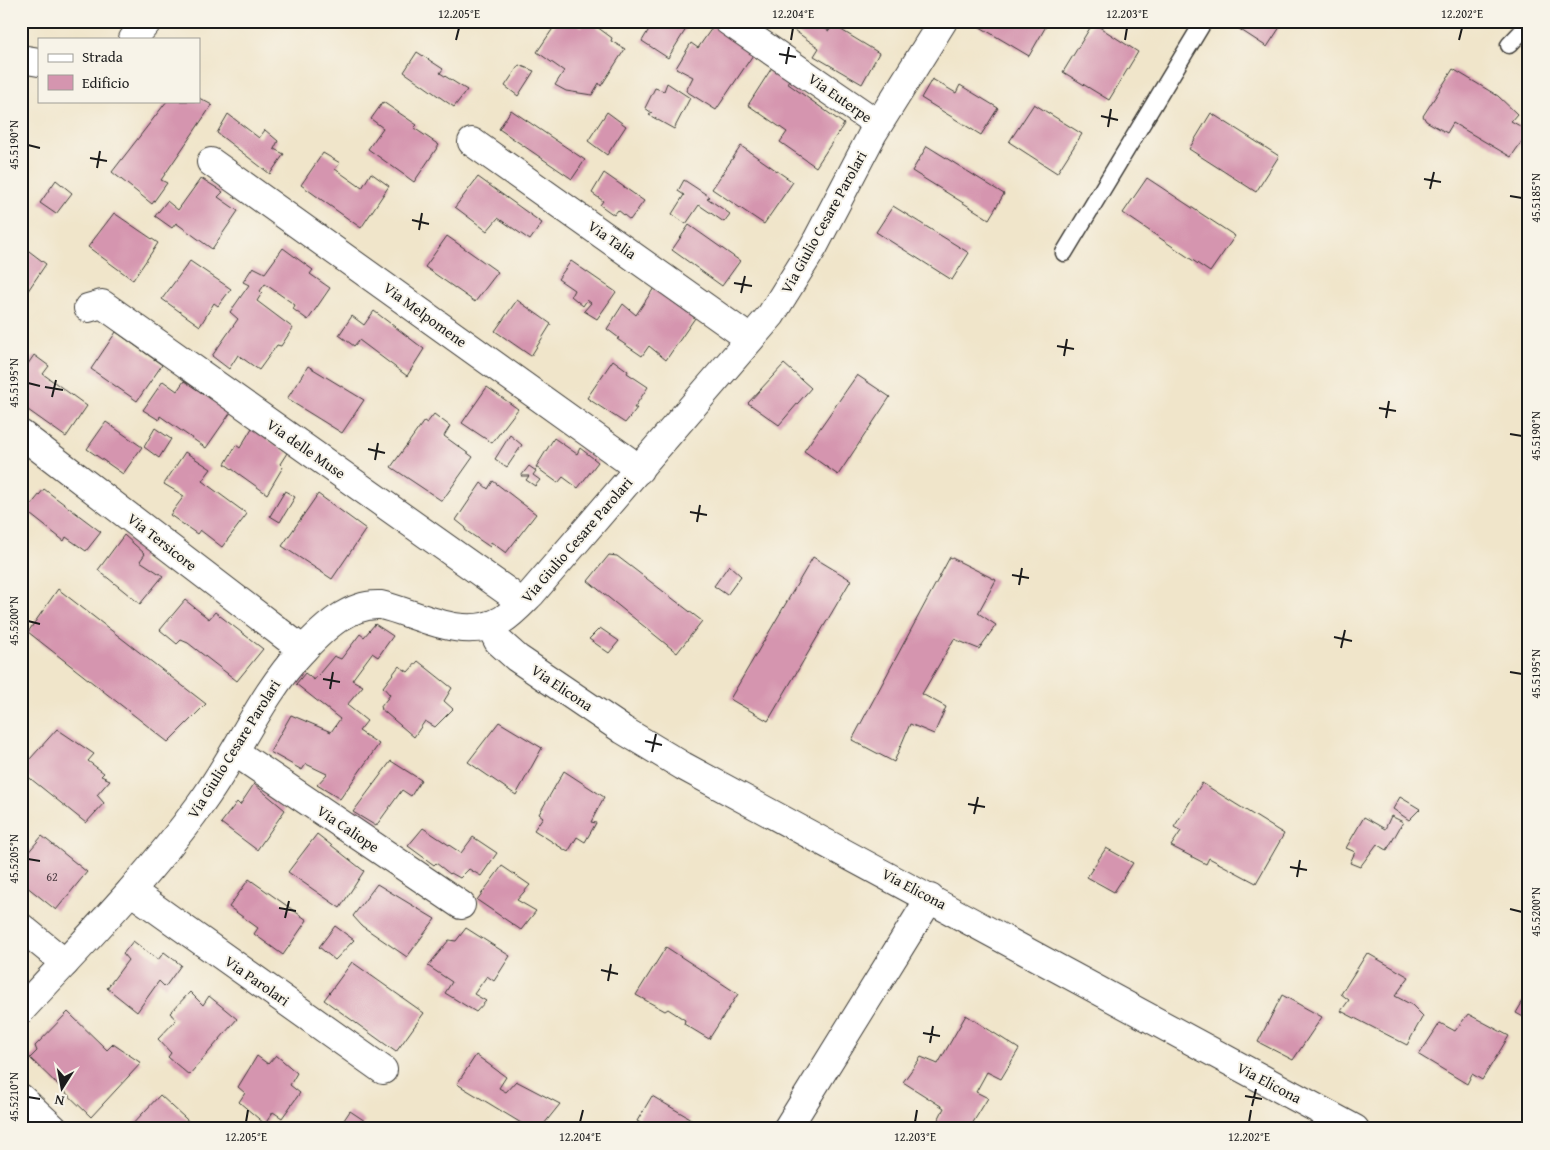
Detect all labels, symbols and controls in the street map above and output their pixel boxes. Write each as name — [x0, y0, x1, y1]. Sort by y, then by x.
text: 12.205°E — [438, 5, 480, 22]
text: 12.204°E — [772, 5, 814, 22]
text: 12.203°E — [1106, 5, 1148, 22]
text: 12.202°E — [1441, 5, 1483, 22]
legend — [38, 38, 200, 102]
text: Strada — [82, 46, 123, 67]
street label: Via Euterpe — [804, 68, 877, 127]
text: Edificio — [82, 72, 130, 93]
text: 45.5190°N — [5, 120, 22, 170]
street label: Via Giulio Cesare Parolari — [776, 147, 872, 297]
text: 45.5185°N — [1527, 173, 1544, 223]
street label: Via Talia — [584, 215, 641, 264]
street label: Via Melpomene — [379, 277, 471, 352]
text: 45.5195°N — [5, 358, 22, 408]
text: 45.5190°N — [1527, 411, 1544, 461]
street label: Via delle Muse — [263, 414, 350, 483]
street label: Via Giulio Cesare Parolari — [516, 472, 637, 607]
street label: Via Tersicore — [123, 508, 201, 575]
text: 45.5200°N — [5, 596, 22, 646]
text: 45.5195°N — [1527, 649, 1544, 699]
street label: Via Elicona — [527, 659, 597, 716]
street label: Via Giulio Cesare Parolari — [182, 675, 285, 822]
street label: Via Caliope — [313, 800, 384, 857]
text: 45.5205°N — [5, 834, 22, 884]
street label: Via Elicona — [878, 863, 950, 914]
house number: 62 — [46, 868, 58, 885]
text: 45.5200°N — [1527, 887, 1544, 937]
street label: Via Parolari — [221, 951, 294, 1011]
street label: Via Elicona — [1233, 1057, 1305, 1108]
north arrow — [38, 1062, 88, 1112]
text: 45.5210°N — [5, 1072, 22, 1122]
text: N — [52, 1090, 66, 1111]
text: 12.205°E — [225, 1128, 267, 1145]
text: 12.204°E — [559, 1128, 601, 1145]
text: 12.203°E — [894, 1128, 936, 1145]
text: 12.202°E — [1228, 1128, 1270, 1145]

